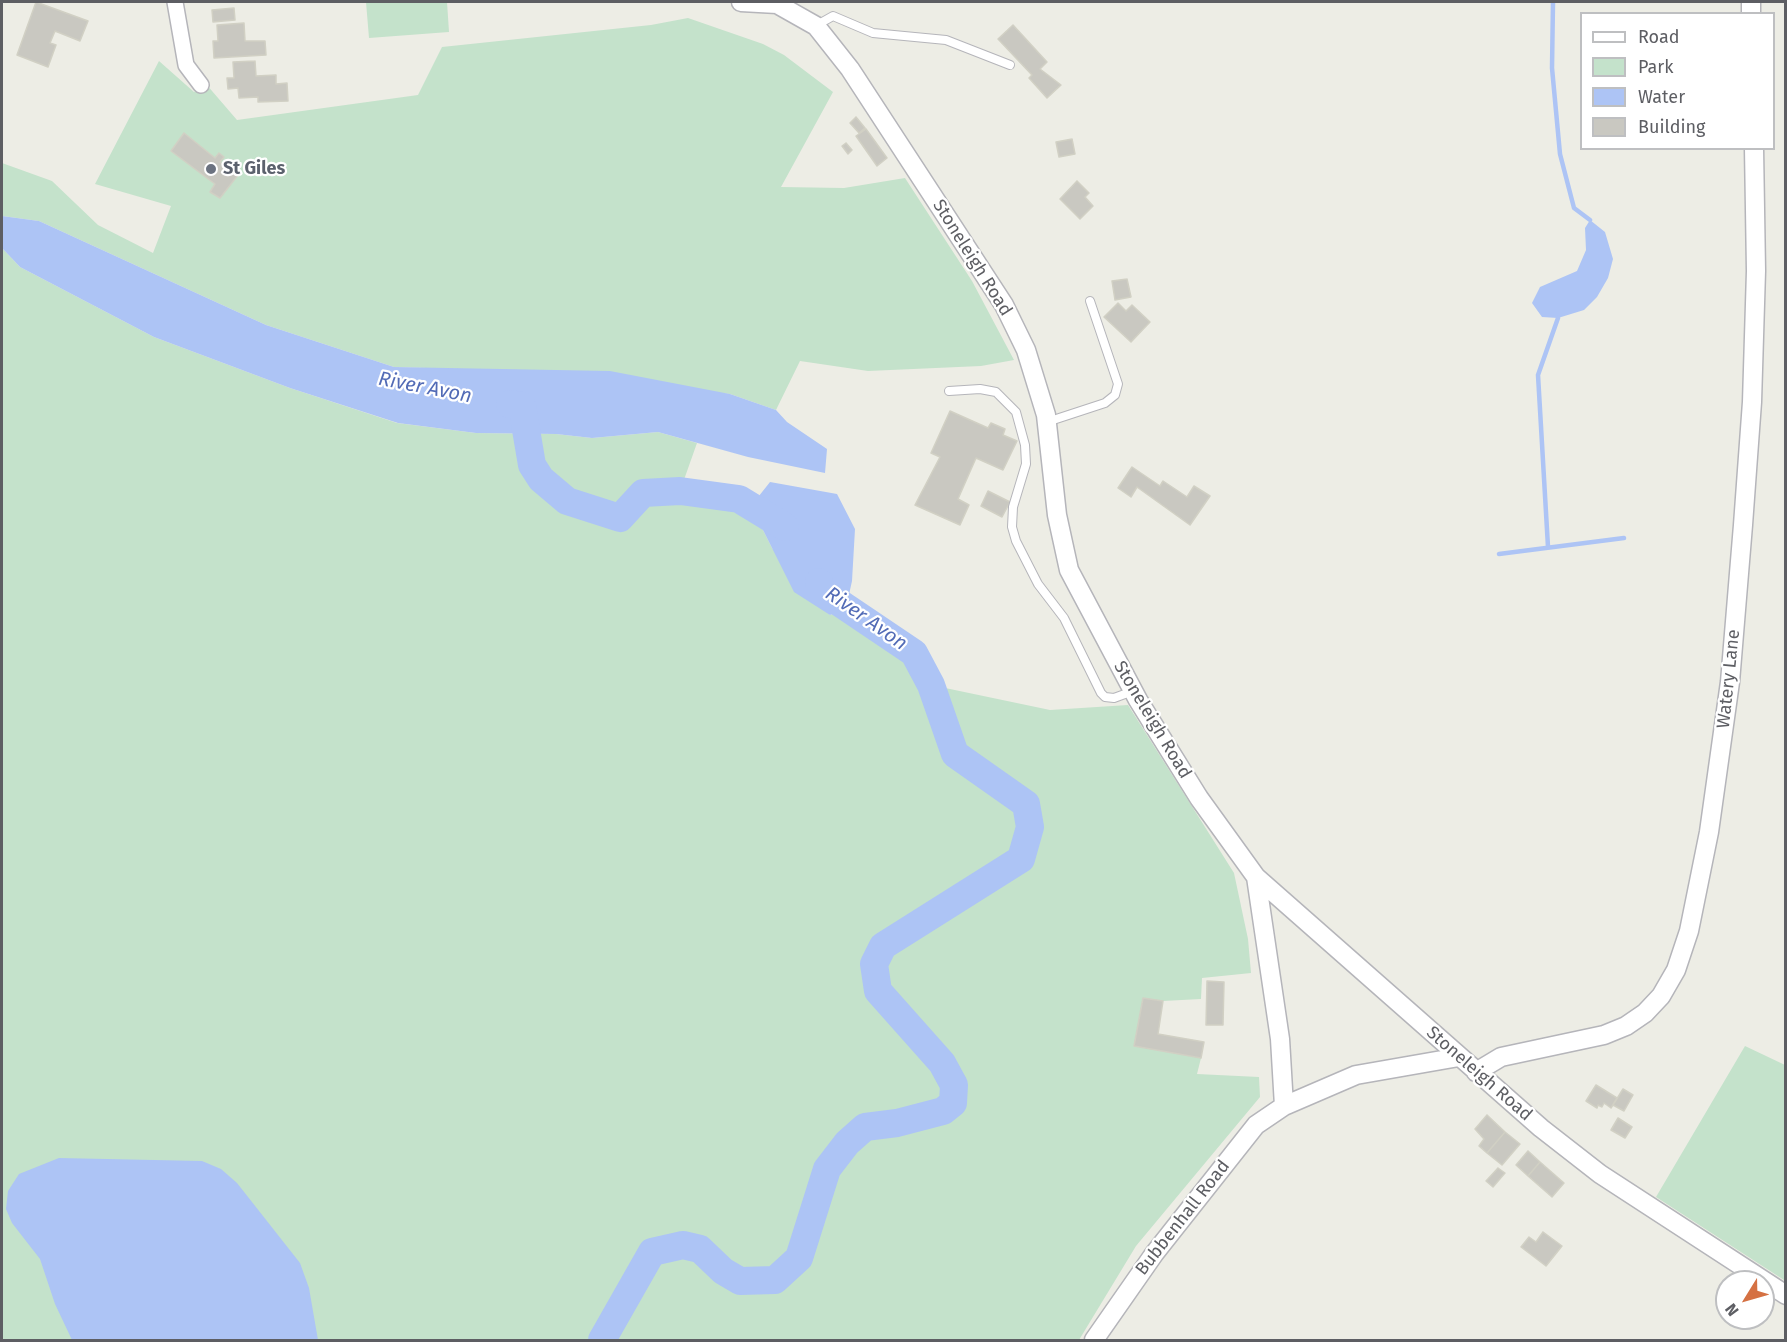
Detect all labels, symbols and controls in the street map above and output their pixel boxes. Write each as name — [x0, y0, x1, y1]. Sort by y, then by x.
legend — [1580, 12, 1775, 150]
text: Road — [1638, 26, 1680, 48]
text: Park — [1638, 56, 1673, 78]
text: Water — [1638, 86, 1685, 108]
text: Building — [1638, 116, 1705, 138]
place label: St Giles — [223, 158, 285, 180]
marker: St Giles — [204, 162, 218, 176]
street label: Stoneleigh Road — [928, 196, 1016, 320]
water label: River Avon — [376, 367, 474, 409]
water label: River Avon — [820, 582, 912, 656]
street label: Watery Lane — [1713, 628, 1745, 730]
street label: Stoneleigh Road — [1108, 657, 1196, 783]
street label: Stoneleigh Road — [1422, 1022, 1536, 1126]
street label: Bubbenhall Road — [1131, 1156, 1235, 1280]
north arrow — [1715, 1270, 1775, 1330]
text: N — [1721, 1300, 1743, 1320]

